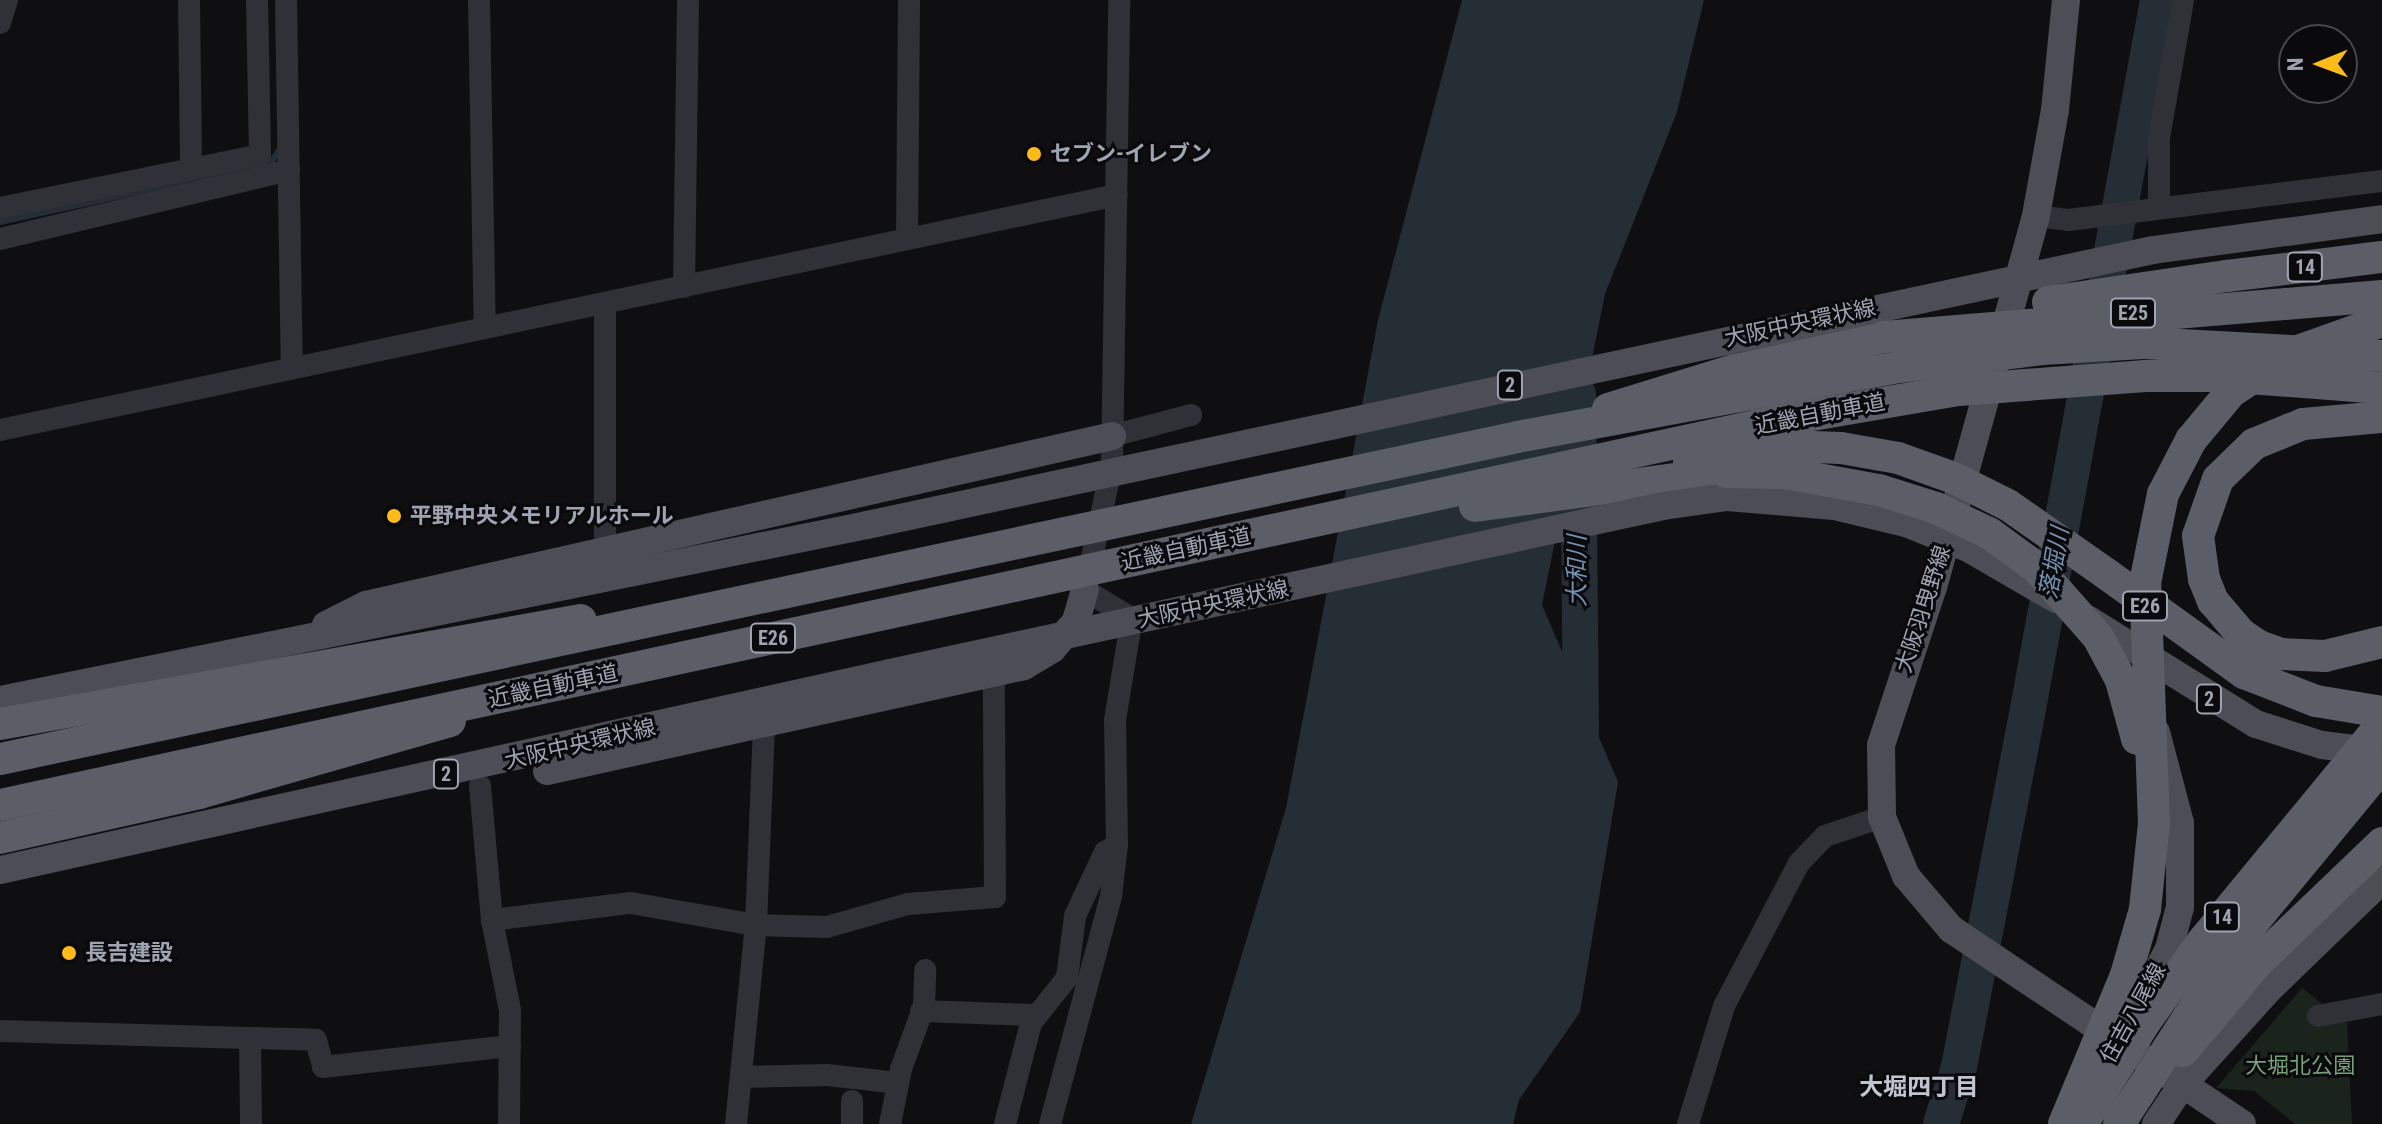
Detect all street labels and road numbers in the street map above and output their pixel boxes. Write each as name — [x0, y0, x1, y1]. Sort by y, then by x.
road number: 14 — [2285, 251, 2325, 283]
street label: 大阪中央環状線 — [1722, 294, 1878, 352]
road number: E25 — [2109, 297, 2157, 329]
road number: 2 — [1496, 369, 1524, 401]
street label: 近畿自動車道 — [1753, 388, 1887, 440]
street label: 近畿自動車道 — [1119, 522, 1253, 576]
street label: 大阪羽曳野線 — [1890, 542, 1956, 676]
street label: 大阪中央環状線 — [1135, 575, 1291, 633]
road number: E26 — [2121, 590, 2169, 622]
road number: E26 — [749, 622, 797, 654]
street label: 近畿自動車道 — [486, 659, 620, 713]
road number: 2 — [2195, 683, 2223, 715]
street label: 大阪中央環状線 — [502, 714, 658, 774]
road number: 2 — [432, 758, 460, 790]
road number: 14 — [2202, 901, 2242, 933]
street label: 住吉八尾線 — [2095, 958, 2171, 1068]

